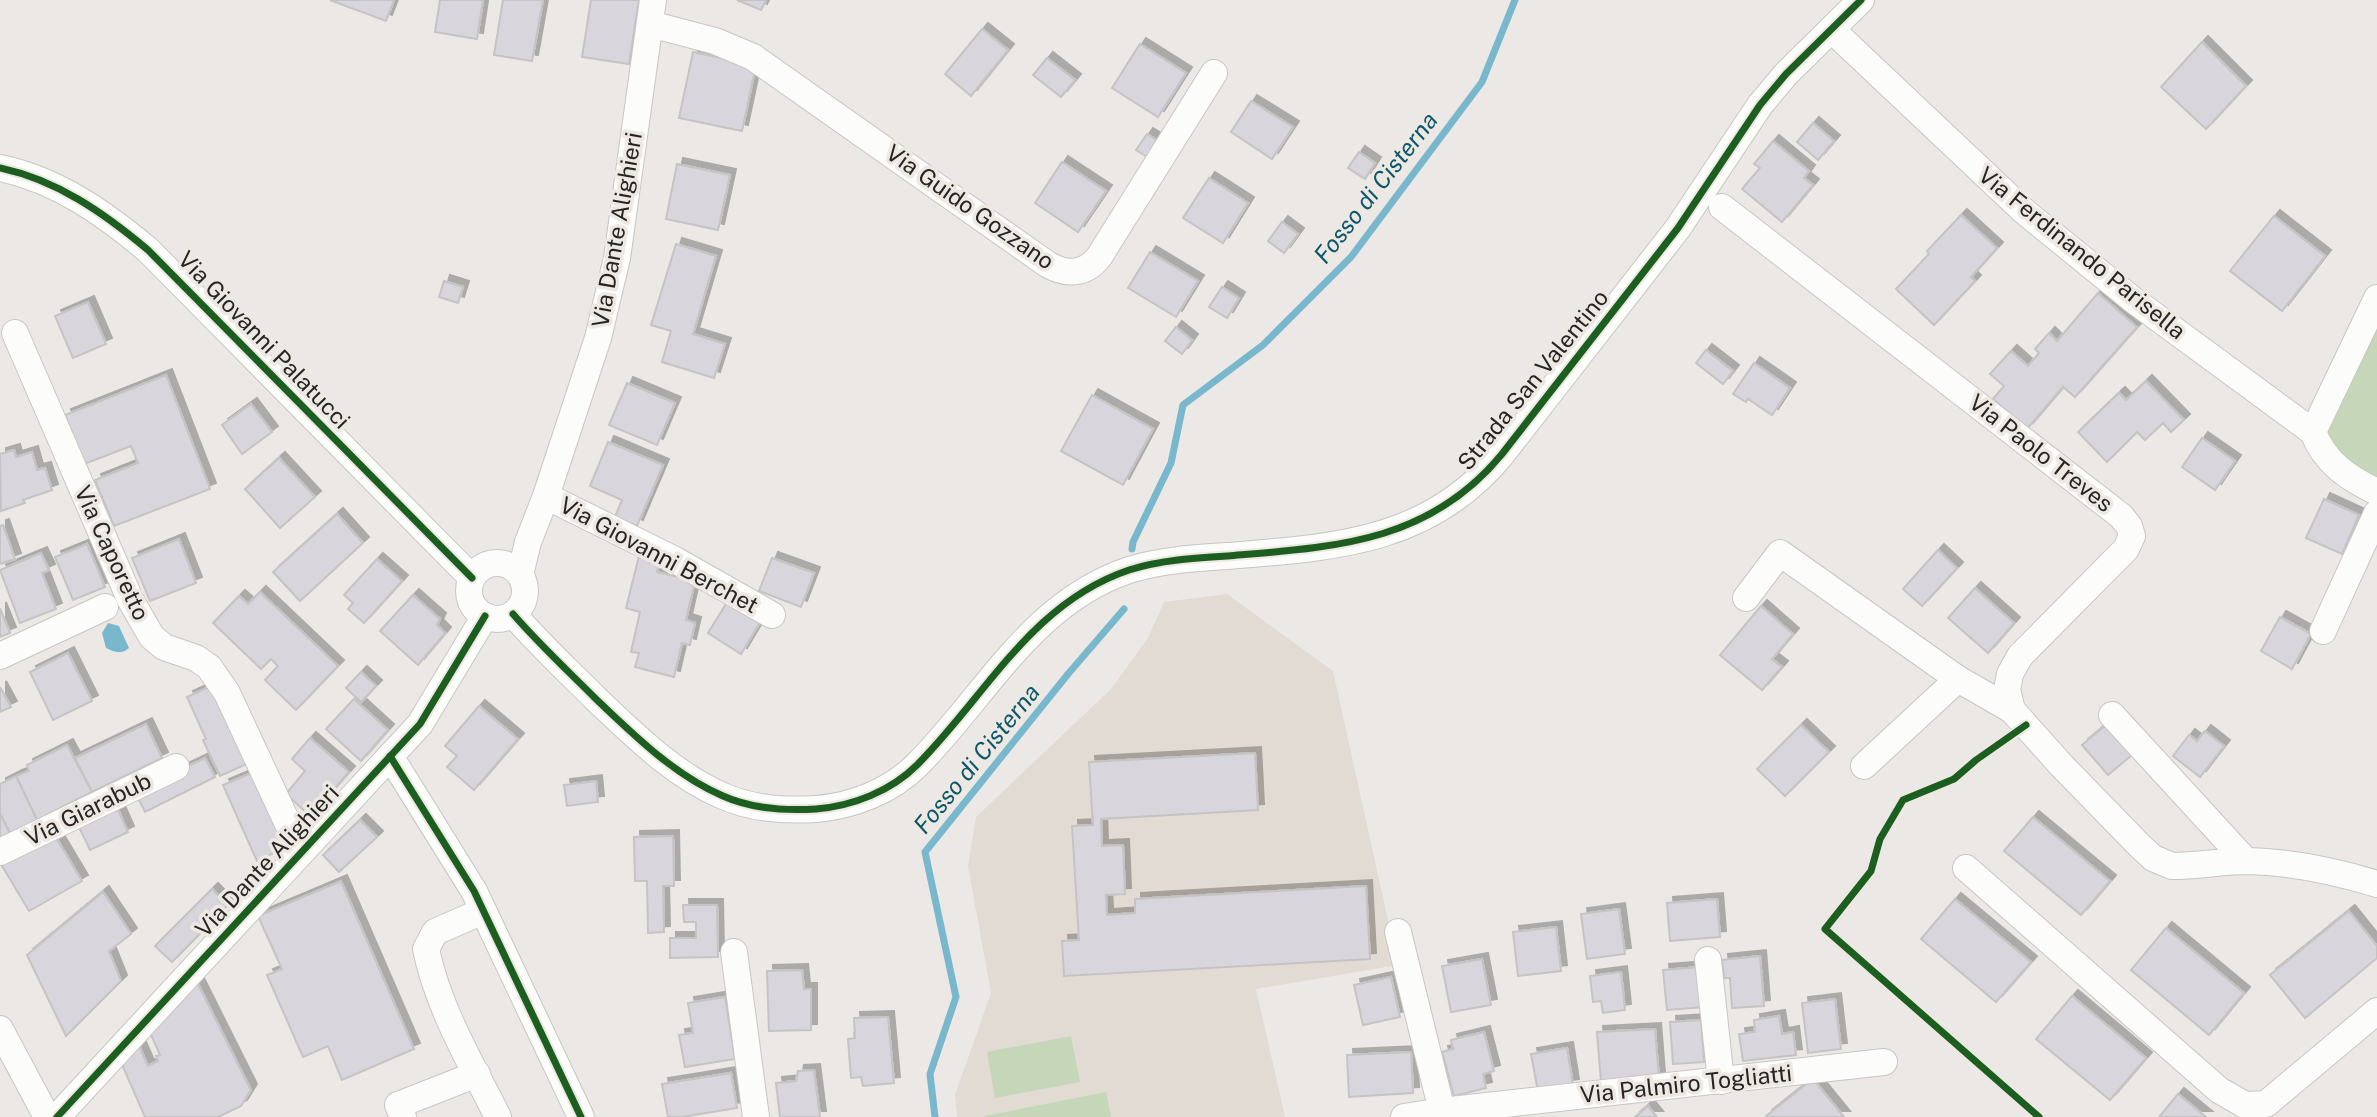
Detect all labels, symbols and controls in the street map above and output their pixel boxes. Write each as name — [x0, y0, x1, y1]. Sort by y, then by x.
water label: Fosso di Cisterna — [1308, 106, 1443, 268]
street label: Via Dante Alighieri — [586, 130, 647, 330]
street label: Via Guido Gozzano — [881, 139, 1059, 275]
street label: Via Ferdinando Parisella — [1973, 161, 2191, 344]
street label: Via Giovanni Palatucci — [173, 246, 356, 434]
street label: Strada San Valentino — [1452, 284, 1614, 475]
street label: Via Paolo Treves — [1964, 388, 2119, 517]
street label: Via Caporetto — [70, 481, 155, 624]
street label: Via Giovanni Berchet — [555, 491, 763, 618]
water label: Fosso di Cisterna — [907, 678, 1045, 839]
street label: Via Giarabub — [20, 766, 155, 851]
street label: Via Dante Alighieri — [189, 779, 344, 942]
street label: Via Palmiro Togliatti — [1579, 1059, 1793, 1108]

